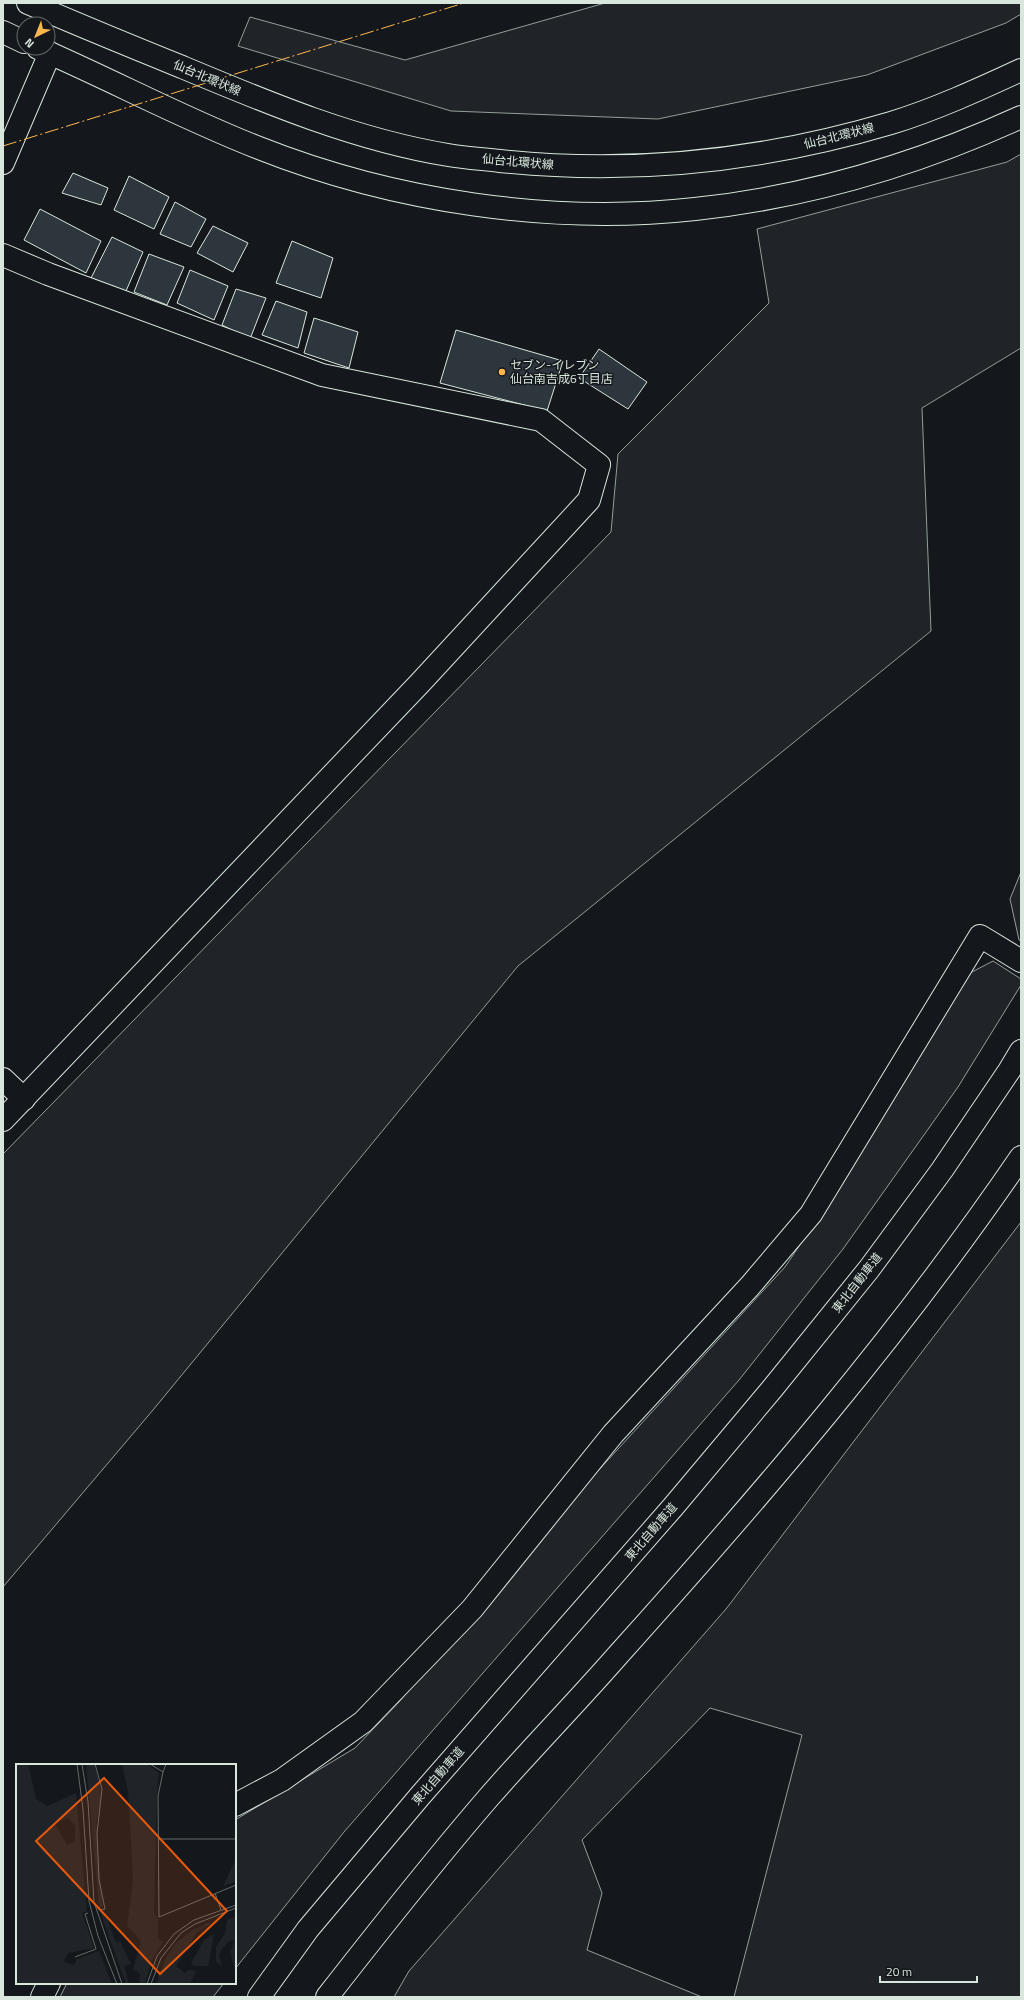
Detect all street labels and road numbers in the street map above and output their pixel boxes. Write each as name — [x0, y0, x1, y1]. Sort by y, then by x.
street label: 仙台北環状線 — [170, 55, 244, 100]
street label: 仙台北環状線 — [802, 118, 876, 153]
street label: 仙台北環状線 — [481, 149, 555, 174]
street label: 東北自動車道 — [827, 1248, 886, 1317]
street label: 東北自動車道 — [620, 1498, 681, 1565]
street label: 東北自動車道 — [407, 1742, 468, 1809]

